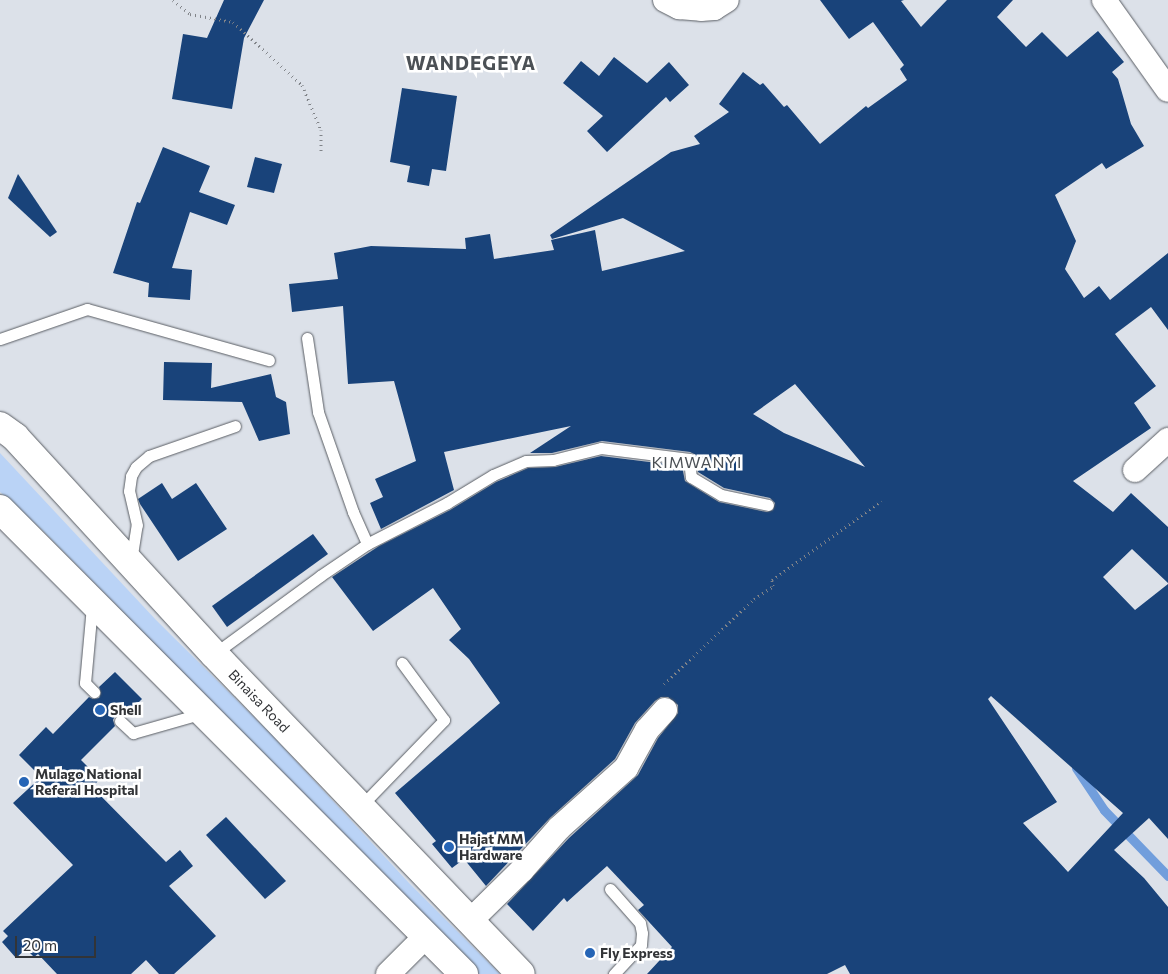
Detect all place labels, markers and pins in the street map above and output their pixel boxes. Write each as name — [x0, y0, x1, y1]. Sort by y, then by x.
place label: Shell — [110, 702, 142, 718]
marker: Shell — [94, 704, 106, 716]
place label: Mulago National Referal Hospital — [35, 766, 142, 799]
marker: Mulago National Referal Hospital — [17, 775, 31, 789]
place label: Hajat MM Hardware — [459, 831, 524, 864]
marker: Hajat MM Hardware — [443, 841, 455, 853]
place label: Fly Express — [600, 945, 673, 961]
marker: Fly Express — [584, 947, 596, 959]

